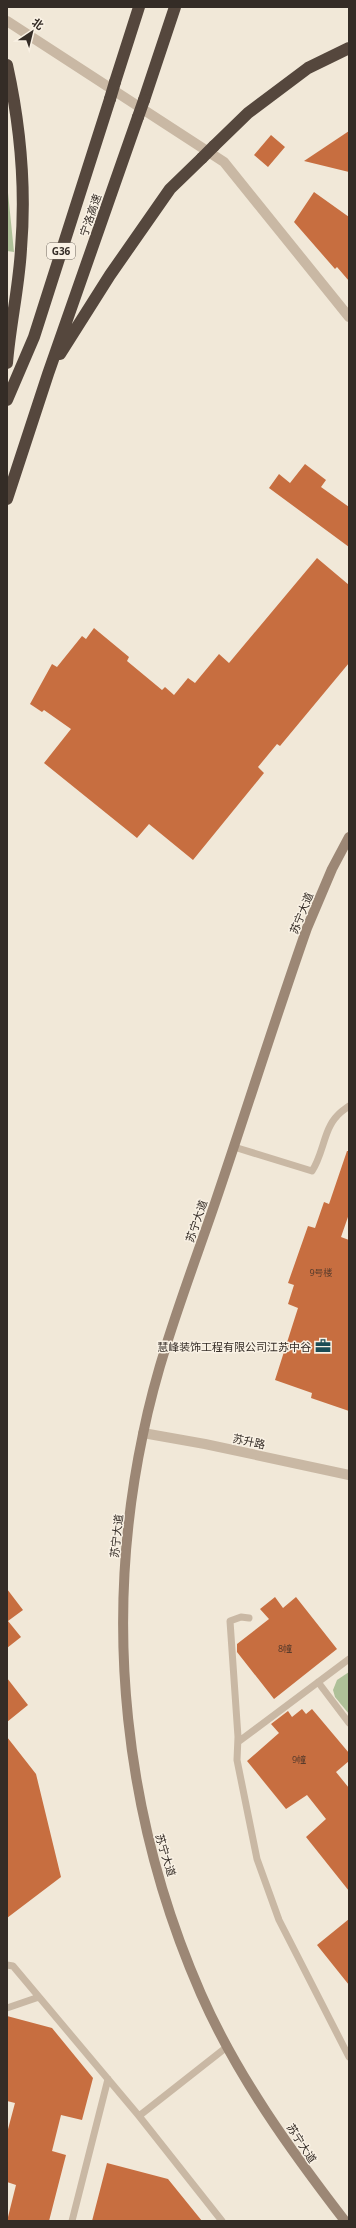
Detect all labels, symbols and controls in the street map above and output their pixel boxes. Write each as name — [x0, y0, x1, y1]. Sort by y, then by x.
north arrow — [12, 12, 52, 52]
text: 北 — [29, 14, 47, 33]
street label: 宁洛高速 — [76, 192, 104, 238]
road number: G36 — [47, 243, 75, 259]
street label: 苏宁大道 — [286, 890, 316, 936]
street label: 苏宁大道 — [182, 1198, 210, 1244]
house number: 9号楼 — [309, 1266, 333, 1279]
office icon: 慧峰装饰工程有限公司江苏中谷 — [314, 1337, 332, 1355]
place label: 慧峰装饰工程有限公司江苏中谷 — [157, 1339, 311, 1354]
street label: 苏升路 — [231, 1430, 267, 1452]
street label: 苏宁大道 — [106, 1513, 126, 1559]
house number: 8幢 — [278, 1642, 292, 1655]
house number: 9幢 — [292, 1753, 306, 1766]
street label: 苏宁大道 — [152, 1832, 180, 1878]
street label: 苏宁大道 — [284, 2120, 320, 2166]

